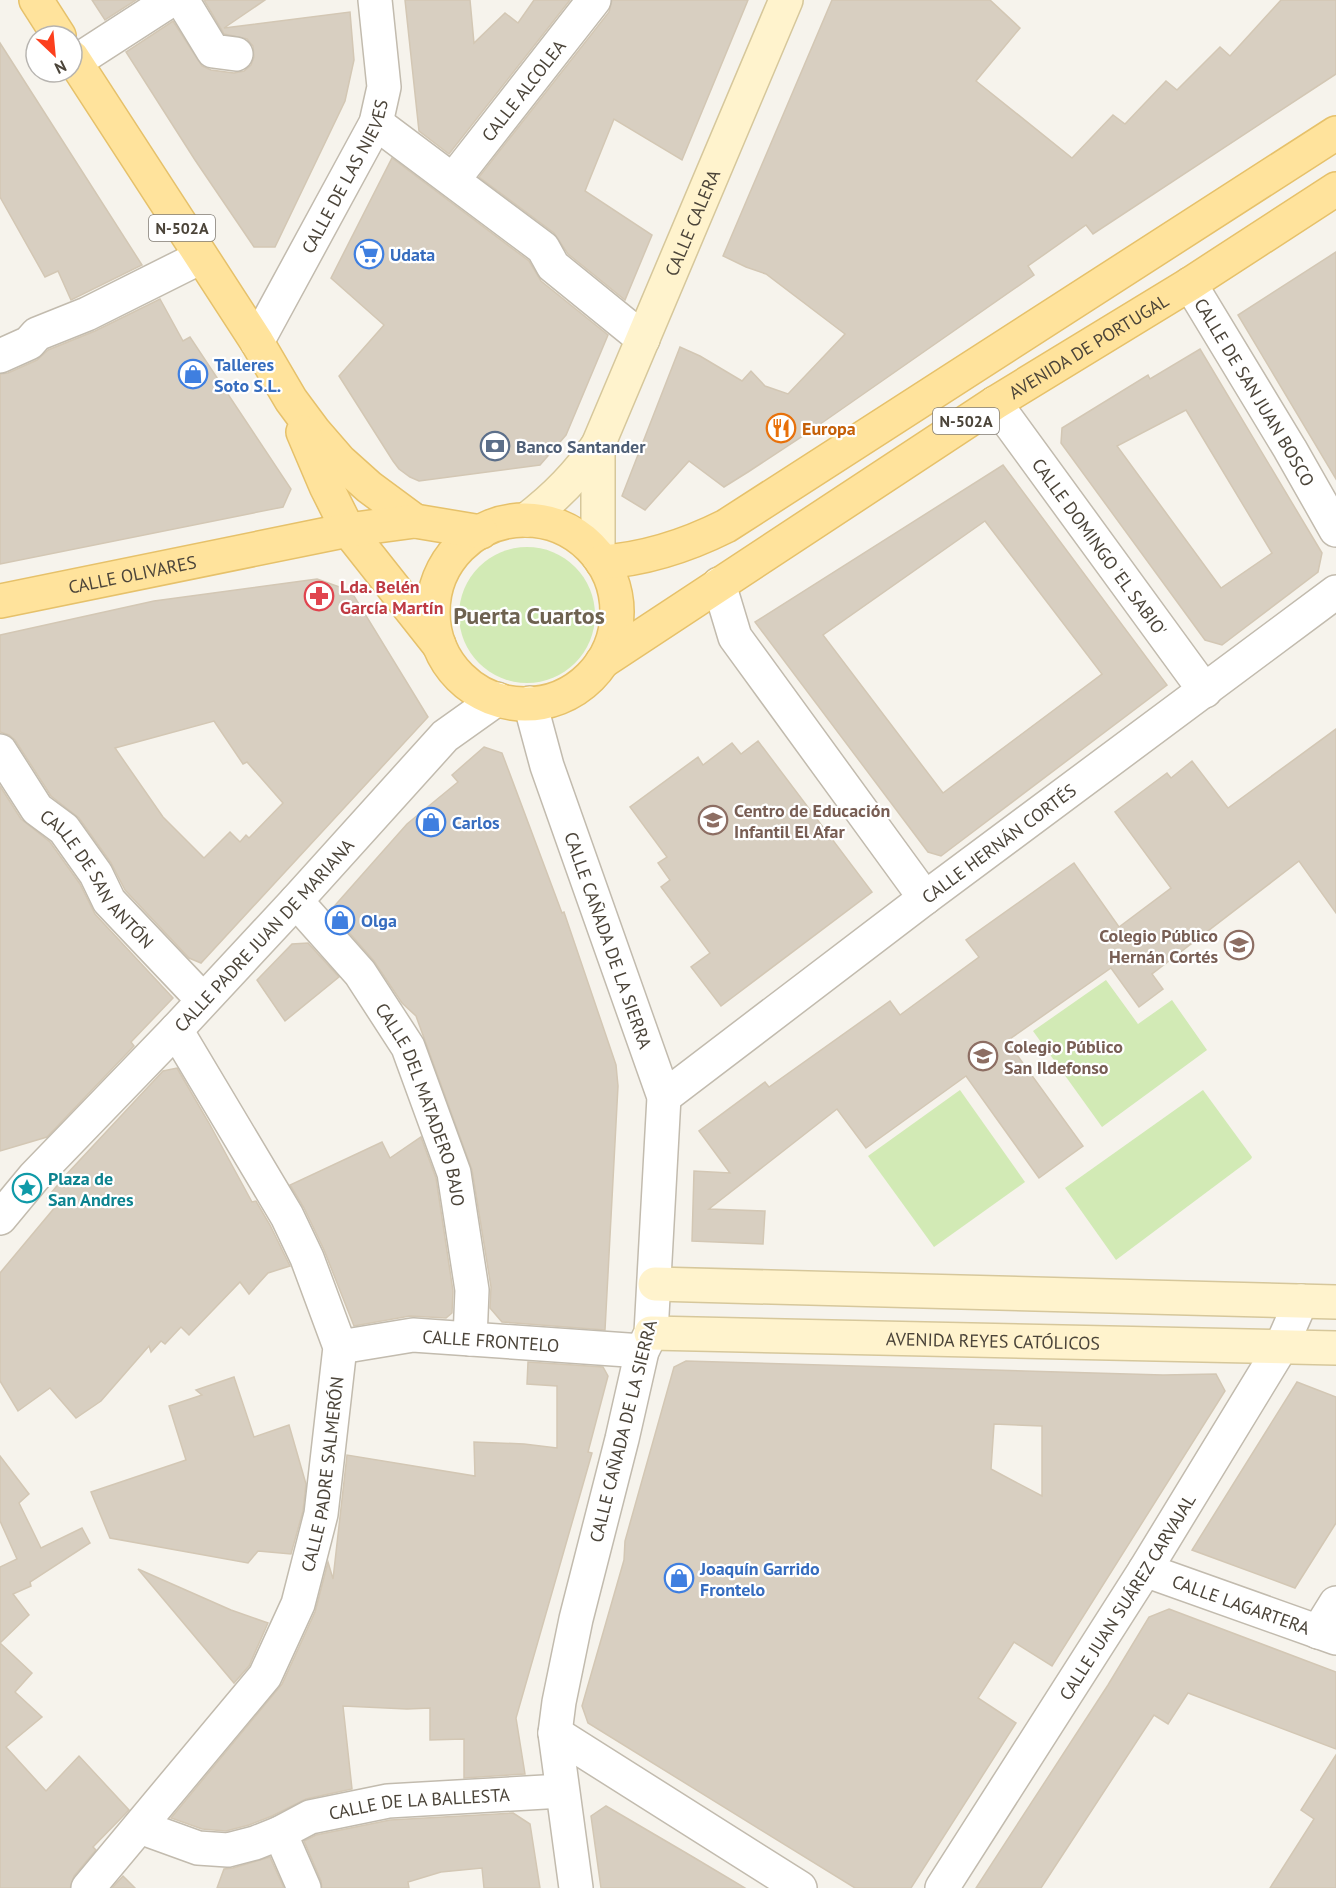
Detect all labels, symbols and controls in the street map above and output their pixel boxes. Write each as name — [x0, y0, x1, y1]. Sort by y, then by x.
north arrow — [24, 24, 84, 84]
street label: CALLE ALCOLEA — [476, 34, 571, 146]
text: N — [51, 56, 70, 79]
street label: CALLE DE LAS NIEVES — [296, 97, 392, 257]
street label: CALLE CALERA — [659, 165, 725, 279]
road number: N-502A — [149, 215, 215, 241]
supermarket icon: Udata — [353, 238, 385, 270]
place label: Udata — [390, 243, 435, 266]
street label: AVENIDA DE PORTUGAL — [1004, 288, 1173, 404]
street label: CALLE DE SAN JUAN BOSCO — [1190, 294, 1320, 490]
place label: Talleres Soto S.L. — [214, 353, 281, 397]
shop icon: Talleres Soto S.L. — [177, 358, 209, 390]
road number: N-502A — [933, 408, 999, 434]
restaurant icon: Europa — [765, 412, 797, 444]
place label: Europa — [802, 417, 856, 440]
bank icon: Banco Santander — [479, 430, 511, 462]
place label: Banco Santander — [516, 435, 646, 458]
street label: CALLE DOMINGO 'EL SABIO' — [1027, 453, 1172, 640]
street label: CALLE OLIVARES — [66, 550, 198, 598]
place label: Lda. Belén García Martín — [340, 575, 443, 619]
pharmacy icon: Lda. Belén García Martín — [303, 580, 335, 612]
district label: Puerta Cuartos — [453, 600, 605, 631]
street label: CALLE HERNÁN CORTÉS — [917, 778, 1080, 908]
place label: Centro de Educación Infantil El Afar — [734, 799, 890, 843]
street label: CALLE DE SAN ANTÓN — [36, 804, 159, 953]
school or university icon: Centro de Educación Infantil El Afar — [697, 804, 729, 836]
shop icon: Carlos — [415, 806, 447, 838]
place label: Carlos — [452, 811, 500, 834]
street label: CALLE CAÑADA DE LA SIERRA — [560, 829, 658, 1052]
street label: CALLE PADRE JUAN DE MARIANA — [169, 833, 359, 1036]
shop icon: Olga — [324, 904, 356, 936]
place label: Olga — [361, 909, 397, 932]
place label: Colegio Público Hernán Cortés — [1099, 924, 1218, 968]
school or university icon: Colegio Público Hernán Cortés — [1223, 929, 1255, 961]
street label: CALLE DEL MATADERO BAJO — [371, 998, 470, 1208]
place label: Colegio Público San Ildefonso — [1004, 1035, 1123, 1079]
school or university icon: Colegio Público San Ildefonso — [967, 1040, 999, 1072]
place label: Plaza de San Andres — [48, 1167, 134, 1211]
place icon: Plaza de San Andres — [11, 1172, 43, 1204]
street label: CALLE CAÑADA DE LA SIERRA — [584, 1317, 662, 1545]
street label: CALLE FRONTELO — [422, 1324, 560, 1357]
street label: AVENIDA REYES CATÓLICOS — [886, 1327, 1100, 1354]
street label: CALLE PADRE SALMERÓN — [295, 1375, 348, 1574]
street label: CALLE JUAN SUÁREZ CARVAJAL — [1054, 1489, 1200, 1704]
place label: Joaquín Garrido Frontelo — [699, 1557, 820, 1601]
shop icon: Joaquín Garrido Frontelo — [663, 1562, 695, 1594]
street label: CALLE LAGARTERA — [1169, 1569, 1313, 1639]
street label: CALLE DE LA BALLESTA — [327, 1783, 511, 1824]

